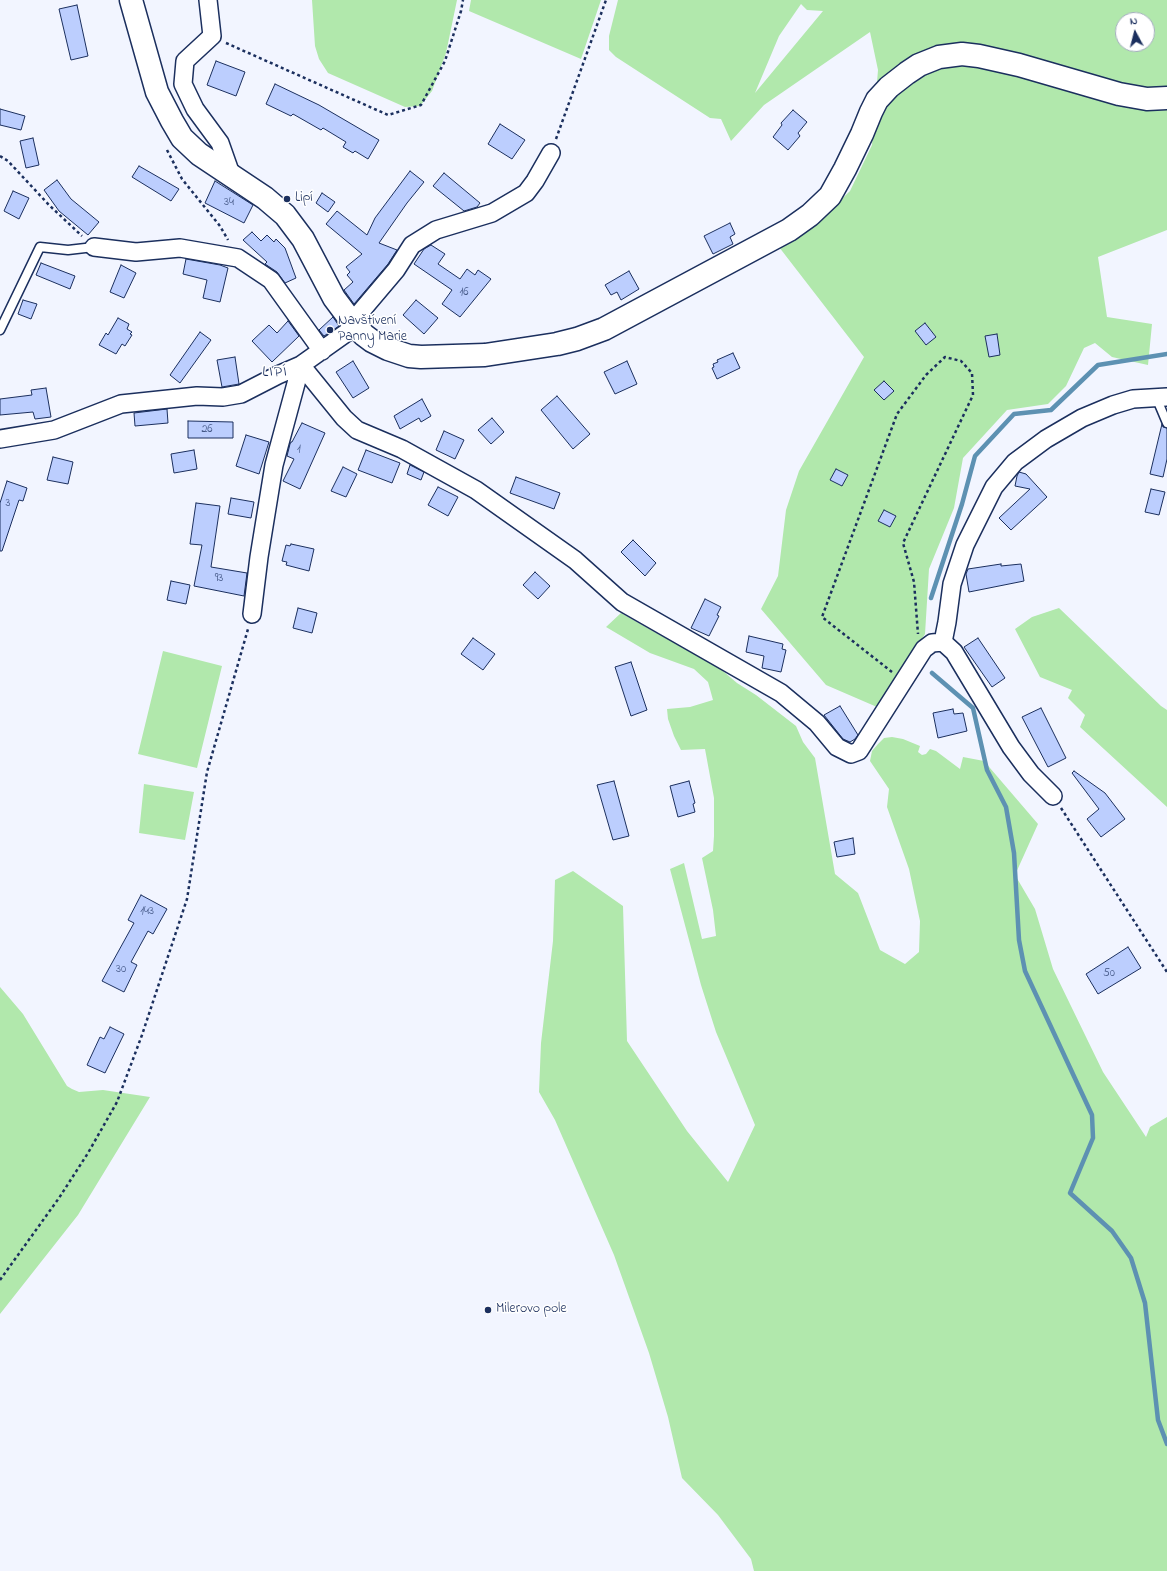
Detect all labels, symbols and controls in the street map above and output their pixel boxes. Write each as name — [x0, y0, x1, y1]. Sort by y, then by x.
north arrow — [1115, 12, 1155, 52]
text: N — [1129, 13, 1138, 29]
place label: Lipí — [295, 191, 313, 207]
marker: Lipí — [282, 194, 292, 204]
house number: 34 — [224, 196, 234, 210]
house number: 16 — [459, 286, 469, 300]
place label: Navštívení Panny Marie — [338, 314, 407, 346]
marker: Navštívení Panny Marie — [325, 325, 335, 335]
district label: LIPÍ — [262, 363, 288, 383]
house number: 26 — [201, 423, 213, 437]
house number: 1 — [297, 443, 301, 457]
house number: 3 — [6, 497, 10, 511]
house number: 93 — [215, 572, 223, 586]
house number: 143 — [140, 905, 154, 919]
house number: 30 — [116, 963, 126, 977]
house number: 50 — [1103, 967, 1115, 981]
place label: Milerovo pole — [496, 1302, 567, 1318]
marker: Milerovo pole — [483, 1305, 493, 1315]

